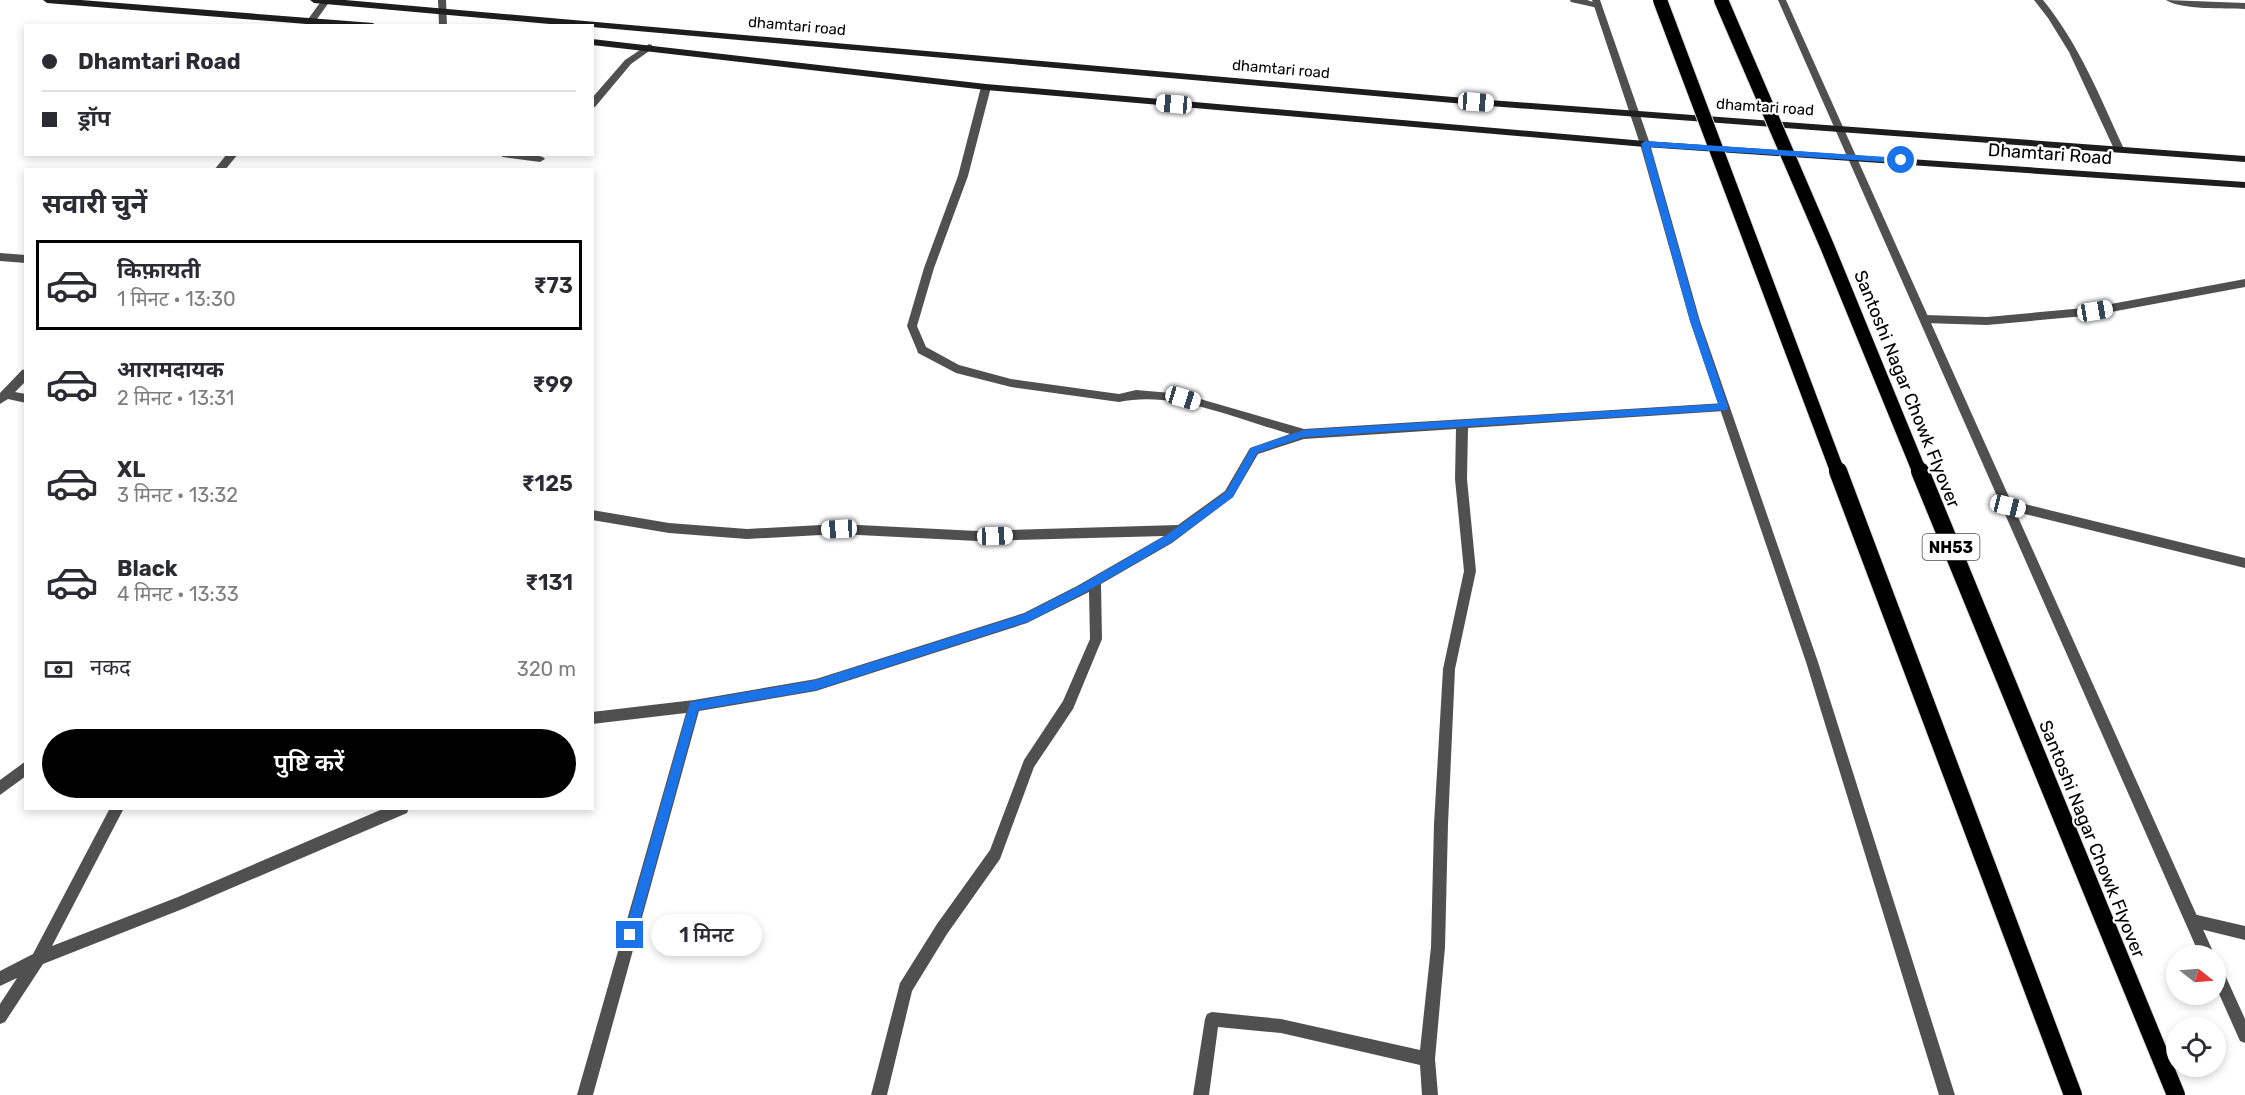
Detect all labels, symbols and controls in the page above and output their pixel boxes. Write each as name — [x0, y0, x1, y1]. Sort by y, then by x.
street label: dhamtari road — [747, 13, 847, 39]
text: Dhamtari Road — [78, 48, 241, 75]
street label: dhamtari road — [1231, 56, 1331, 82]
car — [1457, 92, 1495, 112]
car — [1155, 93, 1193, 115]
street label: dhamtari road — [1715, 95, 1815, 119]
text: ड्रॉप — [78, 105, 111, 132]
street label: Dhamtari Road — [1987, 139, 2113, 169]
route start — [1887, 146, 1914, 173]
text: सवारी चुनें — [42, 188, 147, 220]
text: किफ़ायती — [117, 257, 201, 284]
icon: car — [45, 258, 99, 312]
street label: Santoshi Nagar Chowk Flyover — [1849, 267, 1965, 511]
text: ₹73 — [533, 272, 573, 299]
text: 1 मिनट · 13:30 — [117, 287, 236, 311]
car — [2076, 299, 2114, 323]
text: आरामदायक — [117, 356, 224, 383]
icon: car — [45, 357, 99, 411]
text: ₹99 — [532, 371, 573, 398]
car — [1163, 384, 1203, 412]
text: 2 मिनट · 13:31 — [117, 386, 234, 410]
icon: car — [45, 456, 99, 510]
text: XL — [117, 456, 145, 483]
text: ₹125 — [521, 470, 573, 497]
text: 3 मिनट · 13:32 — [117, 483, 238, 507]
car — [1988, 493, 2028, 519]
car — [821, 519, 857, 539]
car — [977, 526, 1013, 546]
road number: NH53 — [1922, 534, 1980, 560]
icon: car — [45, 555, 99, 609]
text: Black — [117, 555, 178, 582]
text: ₹131 — [525, 569, 573, 596]
text: 4 मिनट · 13:33 — [117, 582, 239, 606]
icon: cash — [42, 653, 75, 686]
text: नकद — [90, 654, 131, 681]
text: 320 m — [517, 657, 576, 681]
street label: Santoshi Nagar Chowk Flyover — [2034, 717, 2150, 961]
button: पुष्टि करें — [42, 729, 576, 798]
callout: 1 मिनट — [651, 914, 762, 956]
route end — [616, 921, 643, 948]
text: 1 मिनट — [679, 923, 734, 947]
north arrow — [2166, 945, 2226, 1005]
map controls — [2166, 945, 2226, 1077]
button: locate — [2166, 1017, 2226, 1077]

